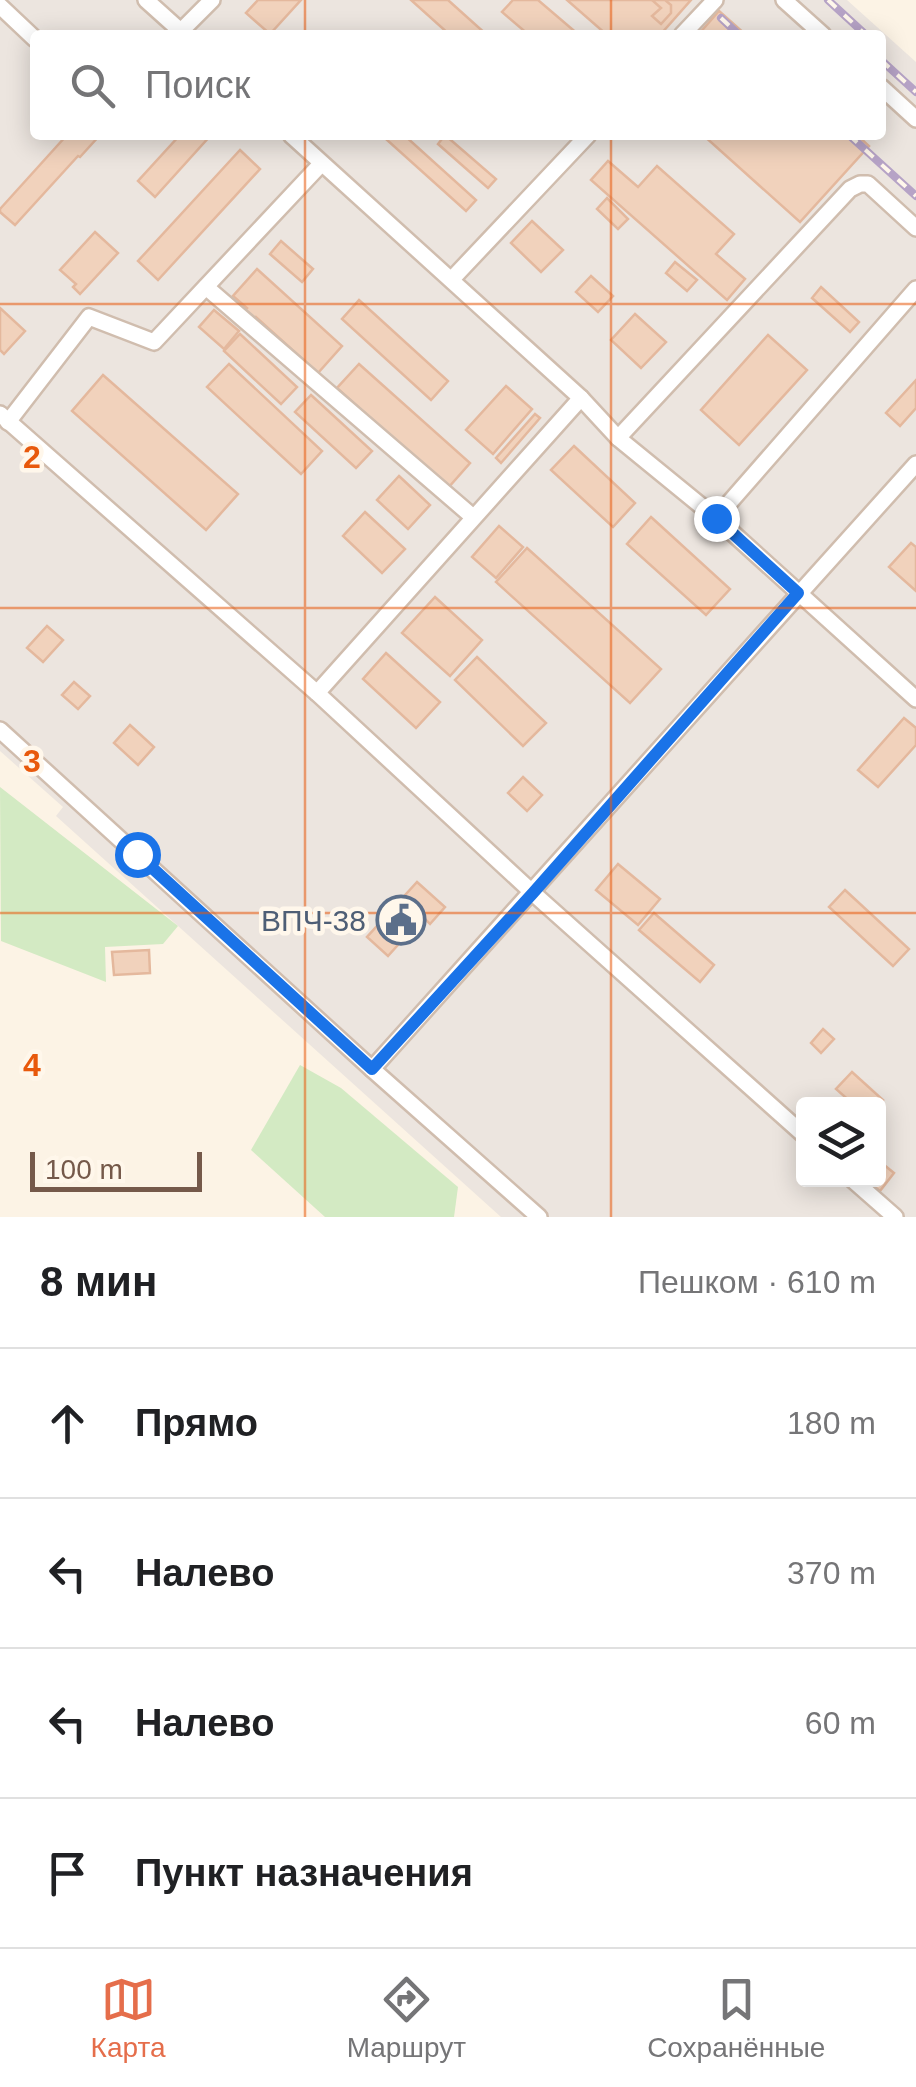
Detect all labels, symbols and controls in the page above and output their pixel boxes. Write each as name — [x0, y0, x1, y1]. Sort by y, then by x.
search box — [30, 30, 886, 140]
icon: search — [65, 58, 120, 113]
text: Поиск — [145, 64, 250, 106]
text: 2 — [23, 439, 41, 475]
route end — [694, 496, 740, 542]
text: 3 — [23, 743, 41, 779]
route start — [115, 832, 161, 878]
public building icon: ВПЧ-38 — [375, 894, 427, 946]
place label: ВПЧ-38 — [261, 904, 366, 937]
text: 4 — [23, 1047, 41, 1083]
map controls — [796, 1097, 886, 1187]
button: layers — [796, 1097, 886, 1187]
scale bar — [30, 1147, 202, 1192]
text: 100 m — [45, 1154, 123, 1185]
text: 8 мин — [40, 1258, 157, 1305]
text: Пешком · 610 m — [638, 1264, 876, 1300]
icon: ahead — [40, 1396, 95, 1451]
text: Прямо — [135, 1402, 258, 1444]
text: 180 m — [787, 1405, 876, 1441]
icon: left — [40, 1546, 95, 1601]
text: Налево — [135, 1552, 274, 1594]
text: 370 m — [787, 1555, 876, 1591]
icon: left — [40, 1696, 95, 1751]
text: Налево — [135, 1702, 274, 1744]
text: 60 m — [805, 1705, 876, 1741]
icon: arrive — [40, 1846, 95, 1901]
text: Пункт назначения — [135, 1852, 473, 1894]
tab: Карта — [91, 1972, 166, 2064]
tab: Маршрут — [347, 1972, 466, 2064]
tab: Сохранённые — [647, 1972, 825, 2064]

